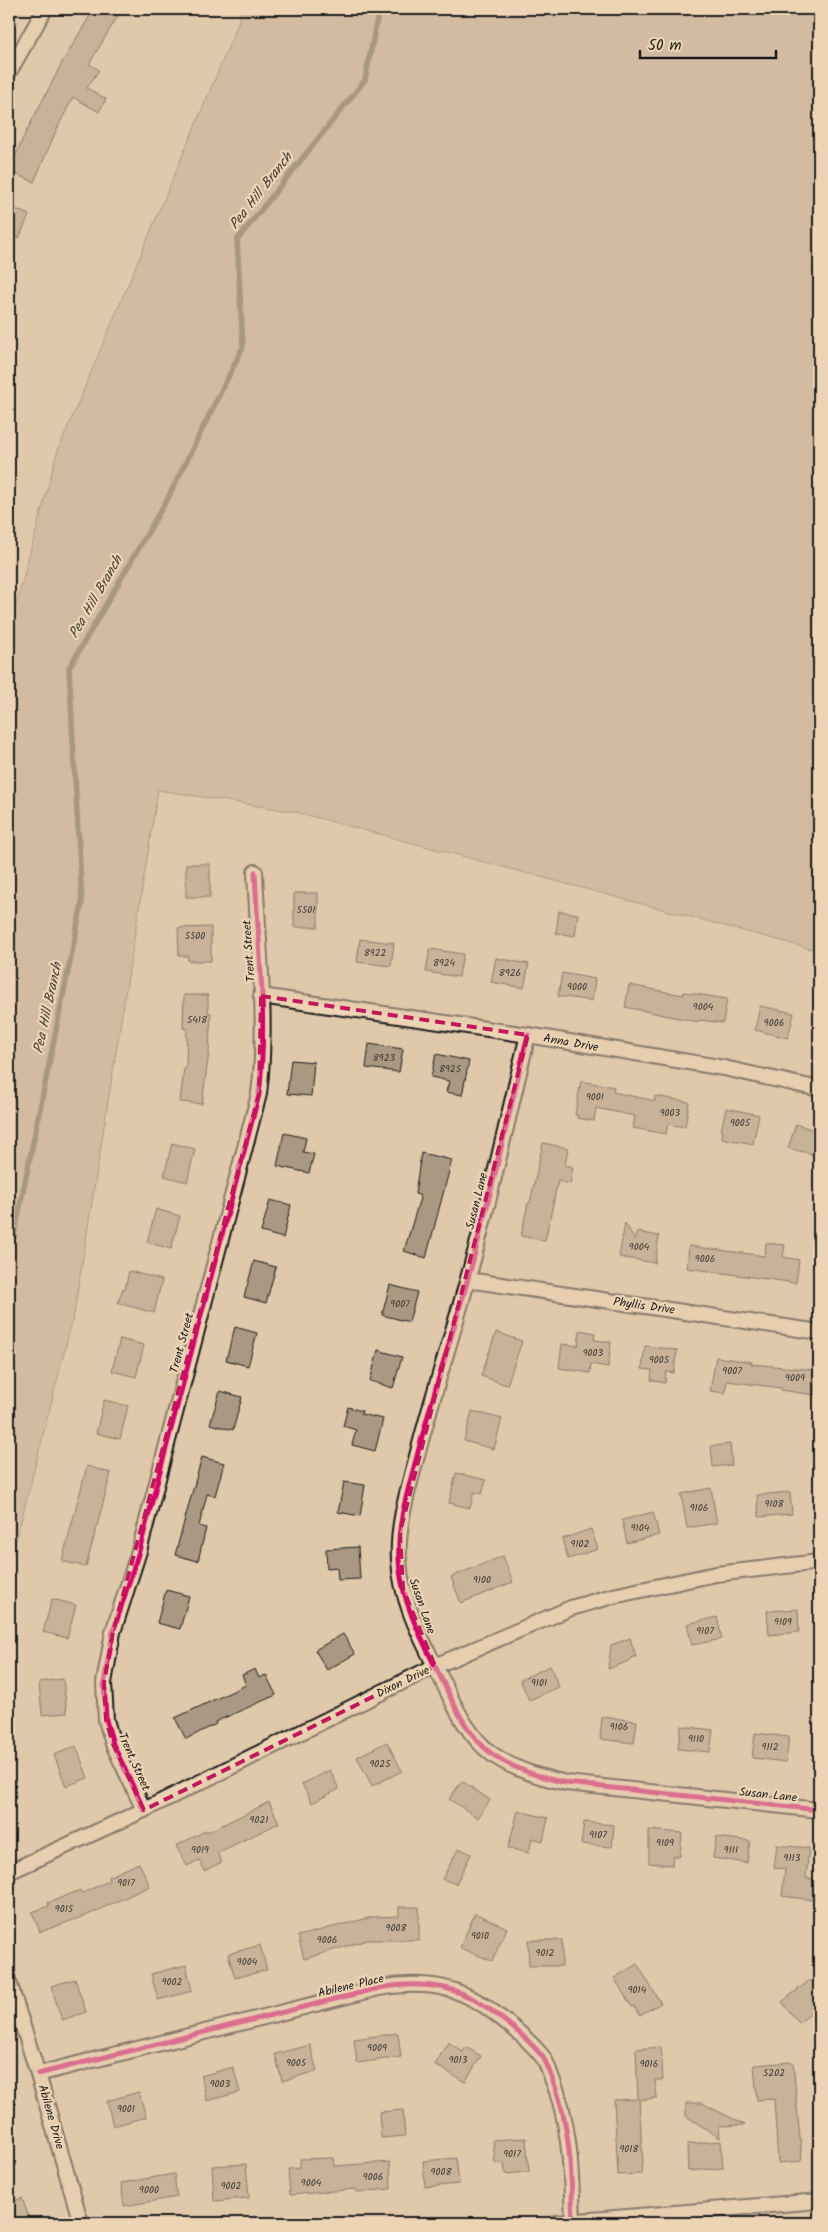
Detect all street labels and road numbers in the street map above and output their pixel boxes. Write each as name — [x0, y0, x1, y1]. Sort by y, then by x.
street label: Trent Street — [237, 919, 261, 983]
street label: Anna Drive — [542, 1029, 601, 1057]
street label: Susan Lane — [461, 1170, 493, 1231]
street label: Phyllis Drive — [612, 1292, 677, 1320]
street label: Trent Street — [165, 1310, 199, 1375]
street label: Susan Lane — [404, 1575, 441, 1637]
street label: Dixon Drive — [373, 1661, 433, 1703]
street label: Trent Street — [113, 1730, 155, 1795]
street label: Susan Lane — [738, 1783, 798, 1808]
street label: Abilene Place — [316, 1969, 386, 2003]
street label: Abilene Drive — [33, 2082, 69, 2152]

